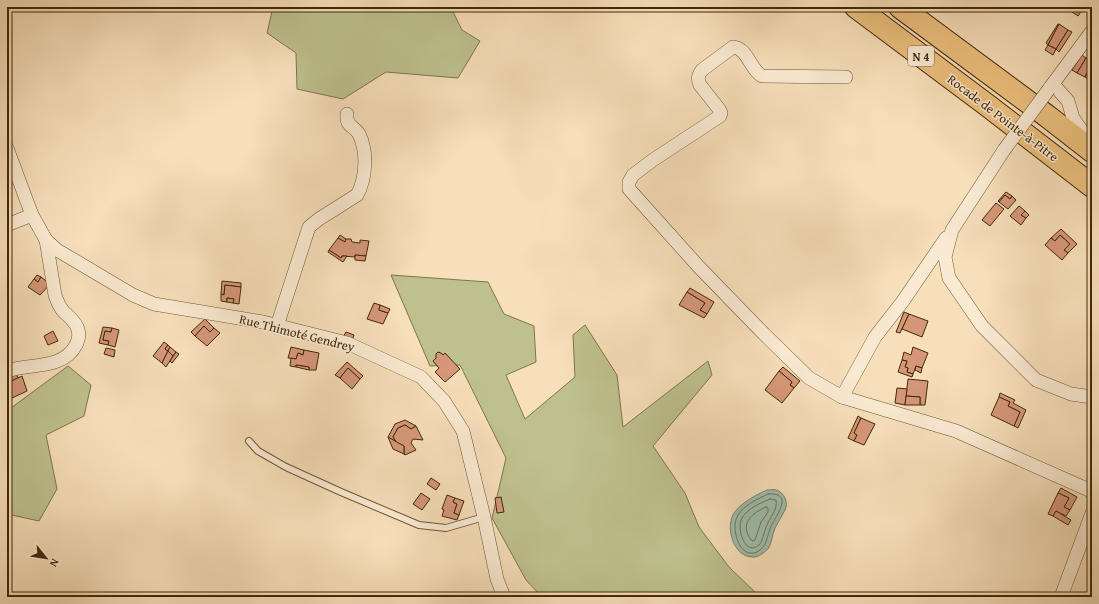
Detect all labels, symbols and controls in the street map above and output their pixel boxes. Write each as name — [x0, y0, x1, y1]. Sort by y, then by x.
road number: N 4 — [908, 46, 934, 66]
street label: Rocade de Pointe-à-Pitre — [944, 70, 1062, 166]
street label: Rue Thimoté Gendrey — [237, 309, 357, 357]
north arrow — [26, 538, 66, 578]
text: N — [46, 556, 63, 571]

